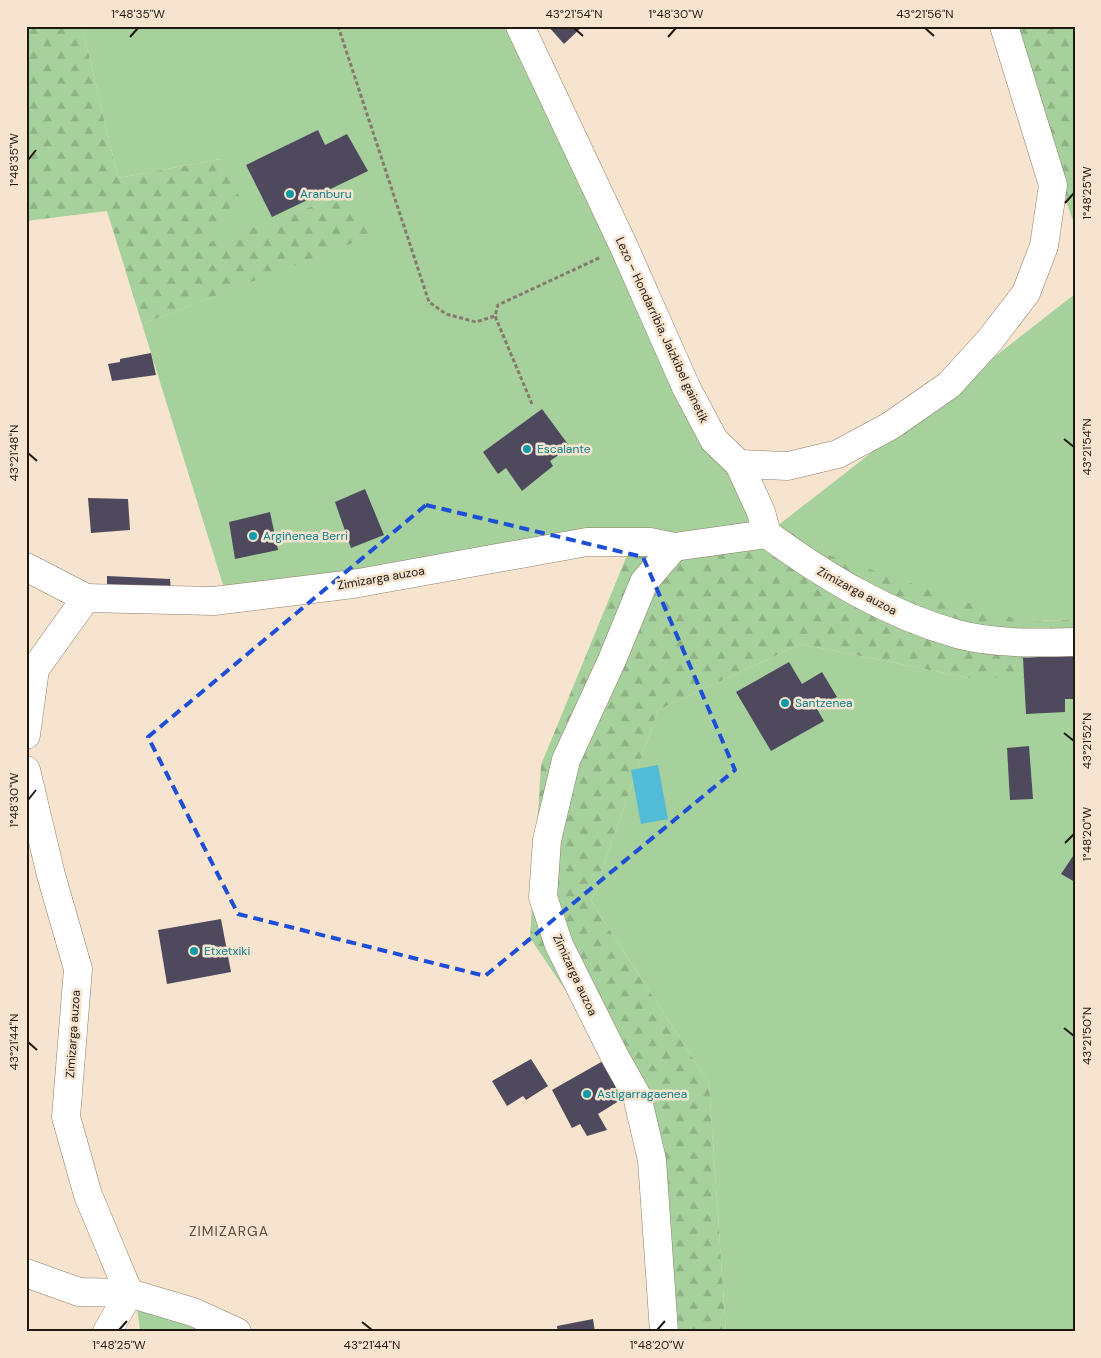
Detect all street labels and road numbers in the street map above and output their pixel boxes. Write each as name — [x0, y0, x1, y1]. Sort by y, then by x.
street label: Lezo – Hondarribia, Jaizkibel gainetik — [612, 234, 712, 426]
street label: Zimizarga auzoa — [336, 562, 426, 594]
street label: Zimizarga auzoa — [814, 563, 900, 619]
street label: Zimizarga auzoa — [549, 932, 601, 1018]
street label: Zimizarga auzoa — [62, 989, 84, 1079]

